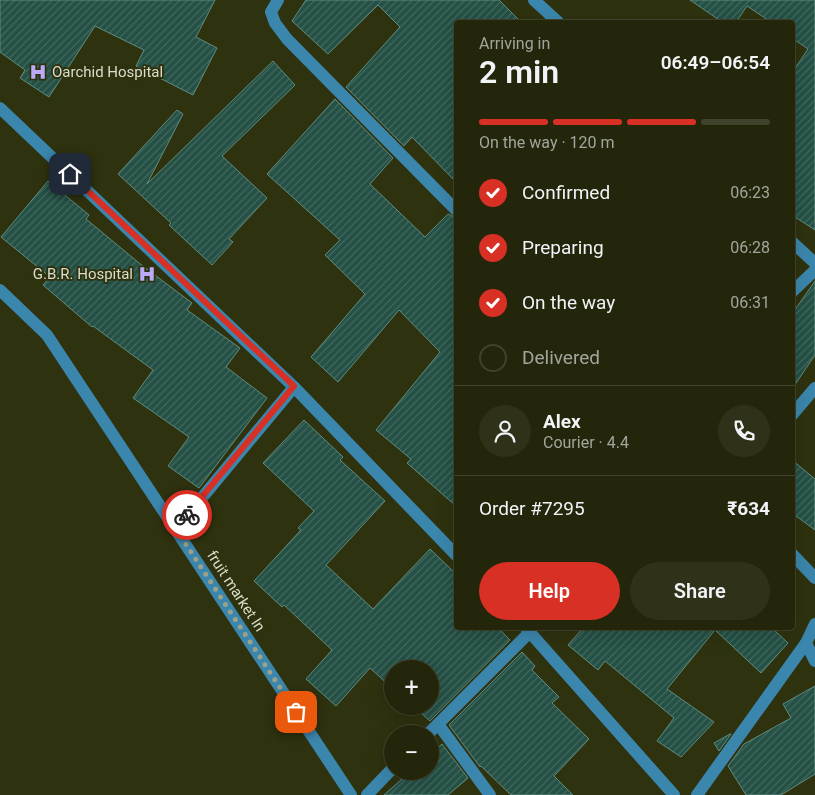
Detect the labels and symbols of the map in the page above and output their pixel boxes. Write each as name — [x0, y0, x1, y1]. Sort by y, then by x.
hospital icon: Oarchid Hospital — [28, 62, 48, 82]
place label: Oarchid Hospital — [52, 63, 163, 81]
pin — [49, 153, 91, 195]
hospital icon: G.B.R. Hospital — [137, 264, 157, 284]
place label: G.B.R. Hospital — [33, 265, 133, 283]
courier — [162, 490, 212, 540]
street label: fruit market ln — [203, 547, 269, 635]
pin — [275, 691, 317, 733]

